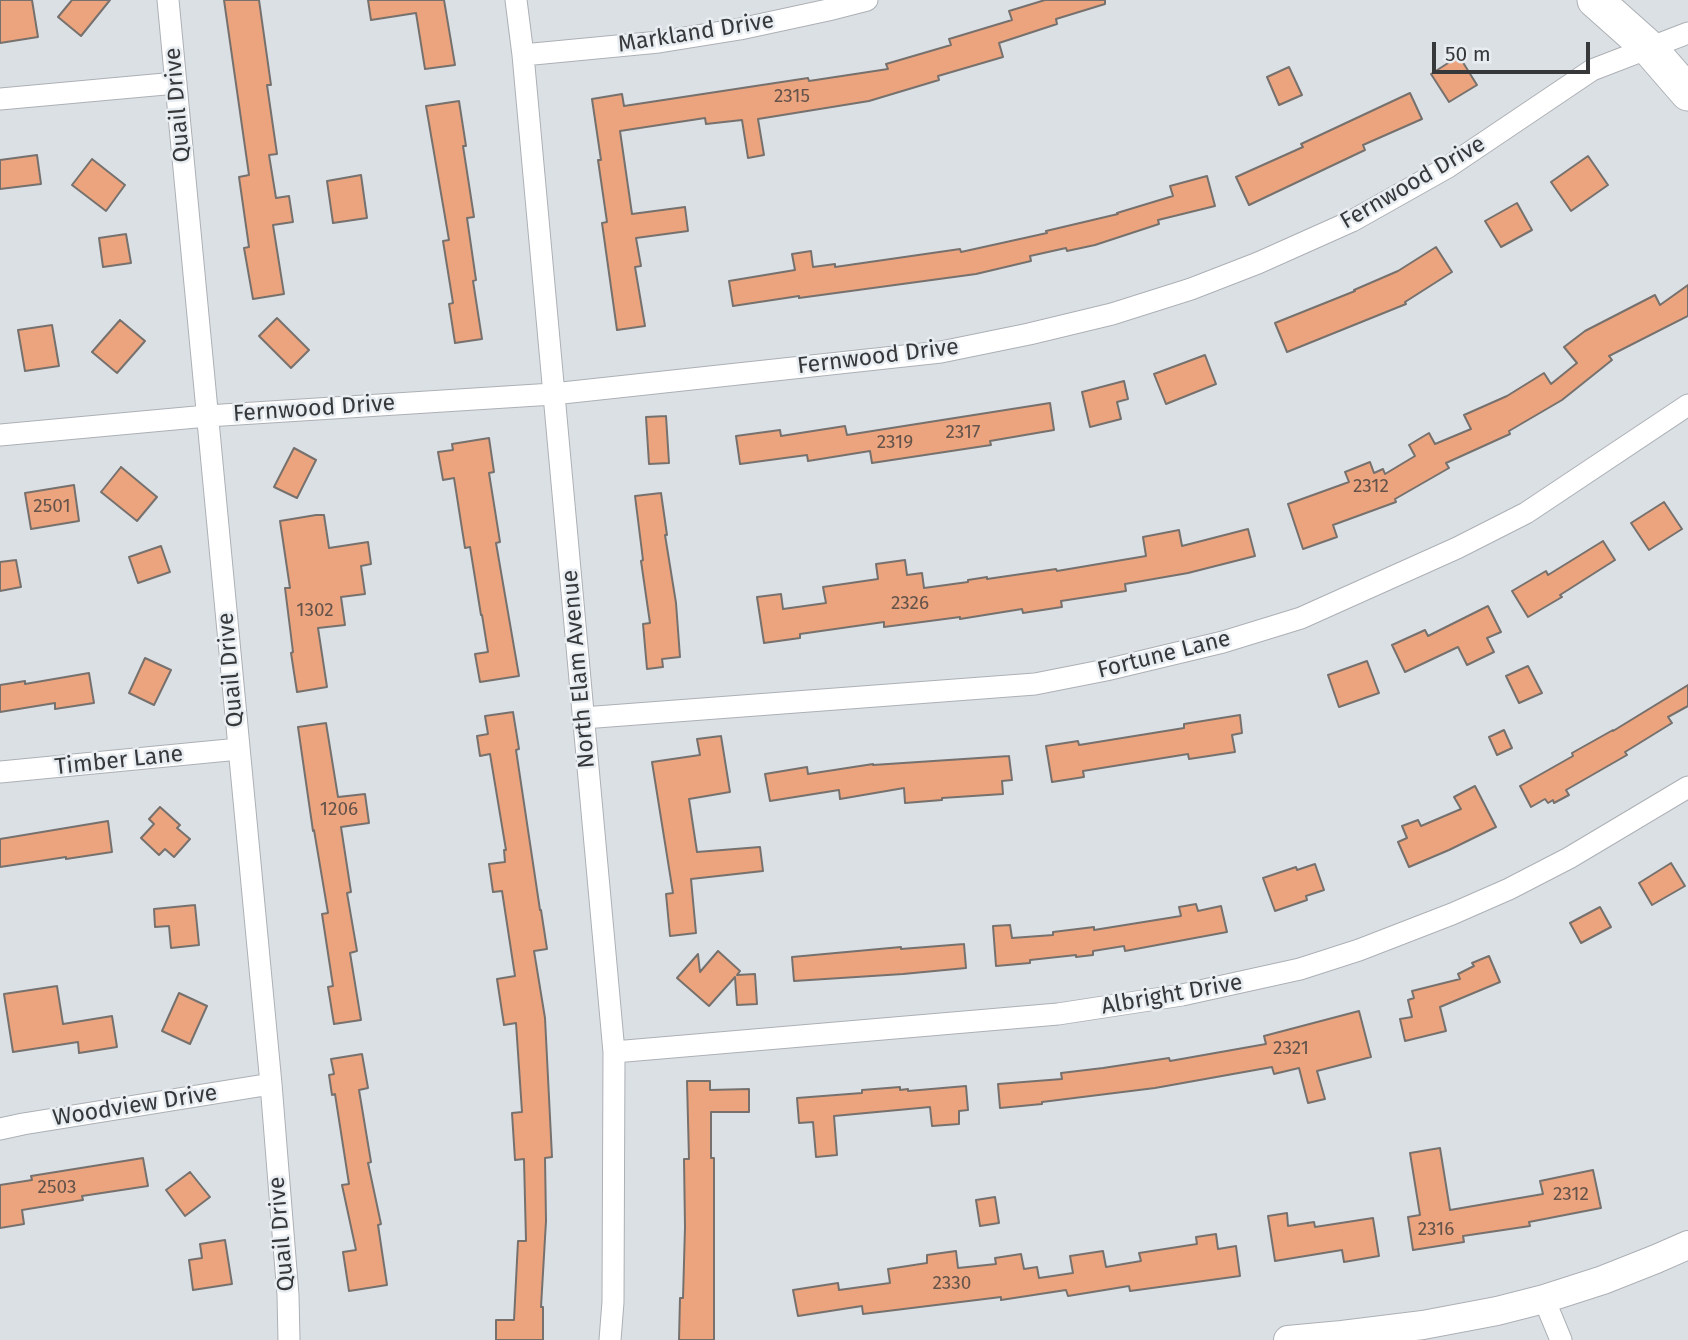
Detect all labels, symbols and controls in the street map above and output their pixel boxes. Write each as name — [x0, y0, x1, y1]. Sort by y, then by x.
street label: Markland Drive — [616, 7, 776, 59]
scale bar — [1436, 28, 1594, 72]
text: 50 m — [1445, 41, 1491, 67]
street label: Quail Drive — [159, 46, 197, 164]
house number: 2315 — [774, 86, 810, 108]
street label: Fernwood Drive — [1336, 130, 1490, 236]
street label: Fernwood Drive — [796, 333, 960, 381]
street label: Fernwood Drive — [232, 390, 396, 428]
house number: 2317 — [946, 422, 980, 444]
house number: 2319 — [877, 432, 913, 454]
house number: 2312 — [1353, 476, 1389, 498]
house number: 2501 — [33, 496, 71, 518]
street label: North Elam Avenue — [557, 569, 601, 769]
house number: 2326 — [891, 593, 929, 615]
house number: 1302 — [296, 600, 334, 622]
street label: Quail Drive — [212, 611, 250, 729]
street label: Fortune Lane — [1095, 625, 1233, 685]
street label: Timber Lane — [53, 741, 185, 781]
house number: 1206 — [320, 799, 358, 821]
street label: Albright Drive — [1099, 969, 1245, 1021]
house number: 2321 — [1273, 1038, 1309, 1060]
street label: Woodview Drive — [51, 1079, 219, 1133]
street label: Quail Drive — [263, 1175, 301, 1293]
house number: 2503 — [38, 1177, 76, 1199]
house number: 2312 — [1553, 1184, 1589, 1206]
house number: 2316 — [1418, 1219, 1454, 1241]
house number: 2330 — [933, 1273, 971, 1295]

